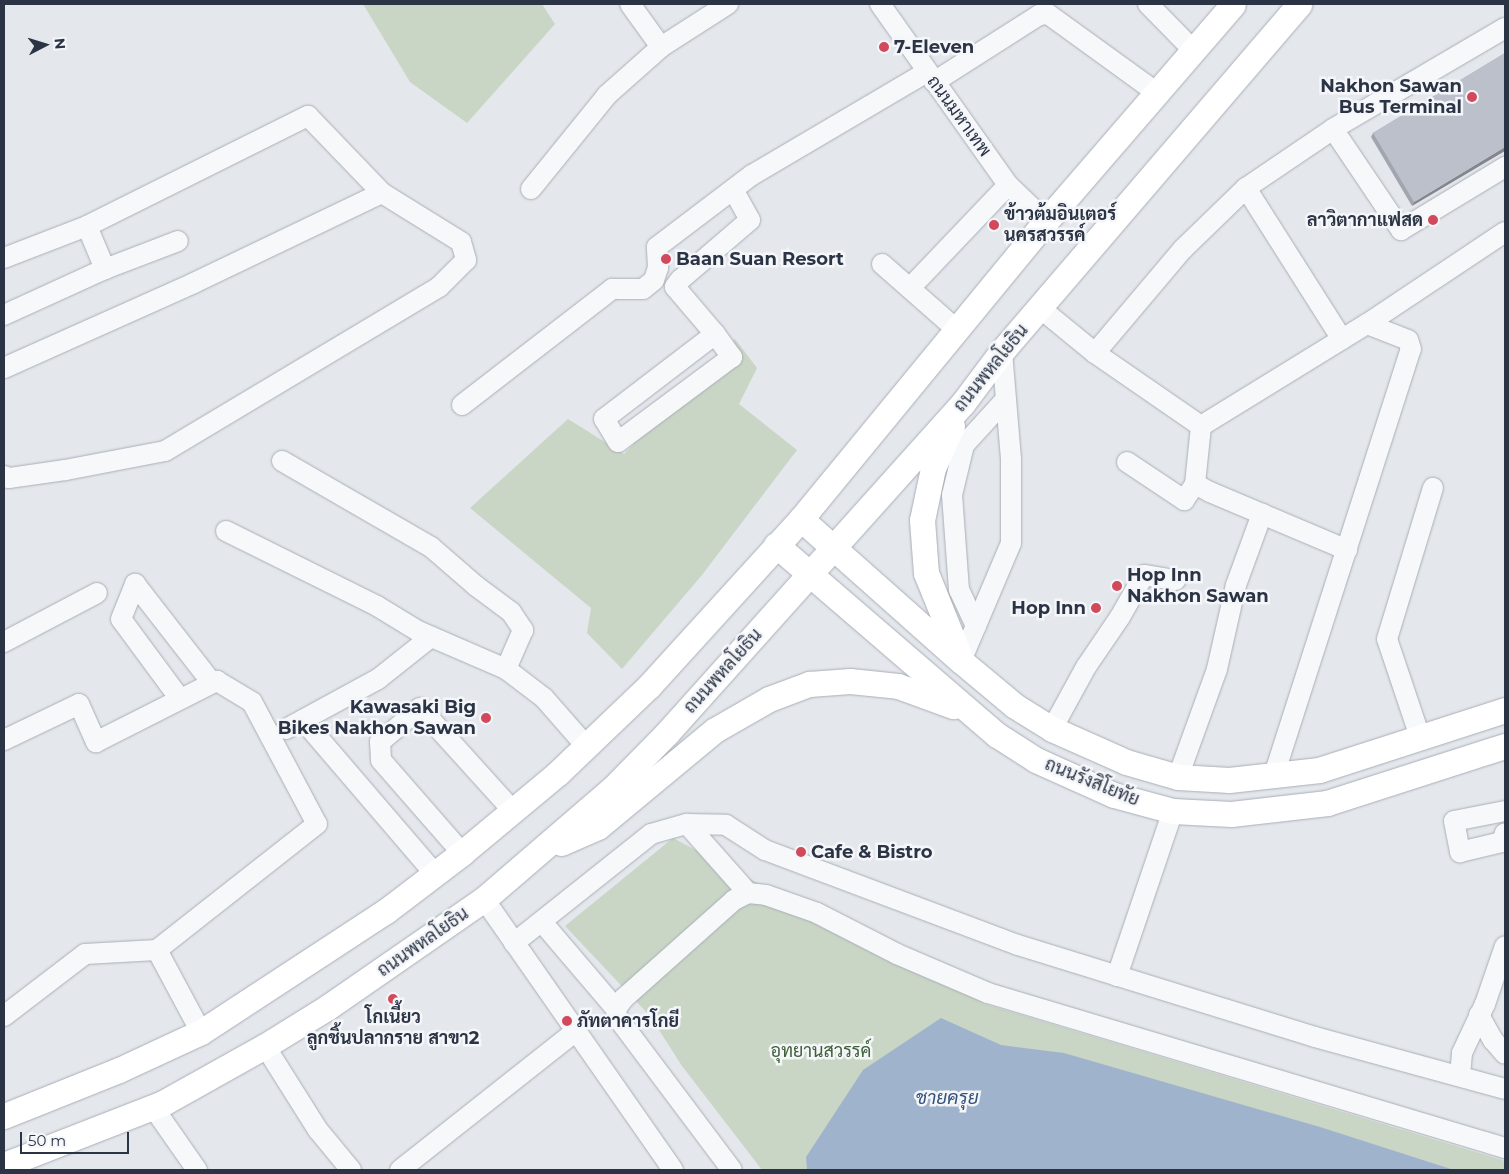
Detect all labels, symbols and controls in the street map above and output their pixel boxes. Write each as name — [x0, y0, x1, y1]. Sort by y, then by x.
north arrow — [20, 20, 70, 70]
place label: 7-Eleven — [894, 36, 974, 58]
text: N — [50, 37, 69, 50]
marker: 7-Eleven — [878, 41, 890, 53]
street label: ถนนมหาเทพ — [922, 71, 996, 161]
place label: Nakhon Sawan Bus Terminal — [1320, 76, 1462, 118]
marker: Nakhon Sawan Bus Terminal — [1466, 91, 1478, 103]
place label: ข้าวต้มอินเตอร์ นครสวรรค์ — [1004, 204, 1116, 246]
place label: ลาวิตากาแฟสด — [1307, 209, 1423, 231]
marker: ลาวิตากาแฟสด — [1427, 214, 1439, 226]
marker: ข้าวต้มอินเตอร์ นครสวรรค์ — [988, 219, 1000, 231]
place label: Baan Suan Resort — [676, 248, 844, 270]
marker: Baan Suan Resort — [660, 253, 672, 265]
street label: ถนนพหลโยธิน — [949, 320, 1033, 416]
place label: Hop Inn Nakhon Sawan — [1127, 565, 1269, 608]
marker: Hop Inn Nakhon Sawan — [1111, 580, 1123, 592]
place label: Hop Inn — [1011, 597, 1086, 619]
marker: Hop Inn — [1090, 602, 1102, 614]
street label: ถนนพหลโยธิน — [679, 624, 767, 718]
place label: Kawasaki Big Bikes Nakhon Sawan — [278, 697, 476, 740]
marker: Kawasaki Big Bikes Nakhon Sawan — [480, 712, 492, 724]
street label: ถนนรังสิโยทัย — [1042, 753, 1142, 811]
place label: Cafe & Bistro — [811, 841, 933, 863]
marker: Cafe & Bistro — [795, 846, 807, 858]
street label: ถนนพหลโยธิน — [373, 903, 473, 981]
marker: โกเนี้ยว ลูกชิ้นปลากราย สาขา2 — [387, 993, 399, 1005]
place label: โกเนี้ยว ลูกชิ้นปลากราย สาขา2 — [307, 1007, 479, 1050]
place label: ภัทตาคารโกยี — [577, 1010, 679, 1032]
marker: ภัทตาคารโกยี — [561, 1015, 573, 1027]
park label: อุทยานสวรรค์ — [771, 1040, 871, 1062]
water label: ชายครุย — [915, 1087, 979, 1109]
scale bar — [22, 1122, 131, 1154]
text: 50 m — [28, 1131, 66, 1150]

